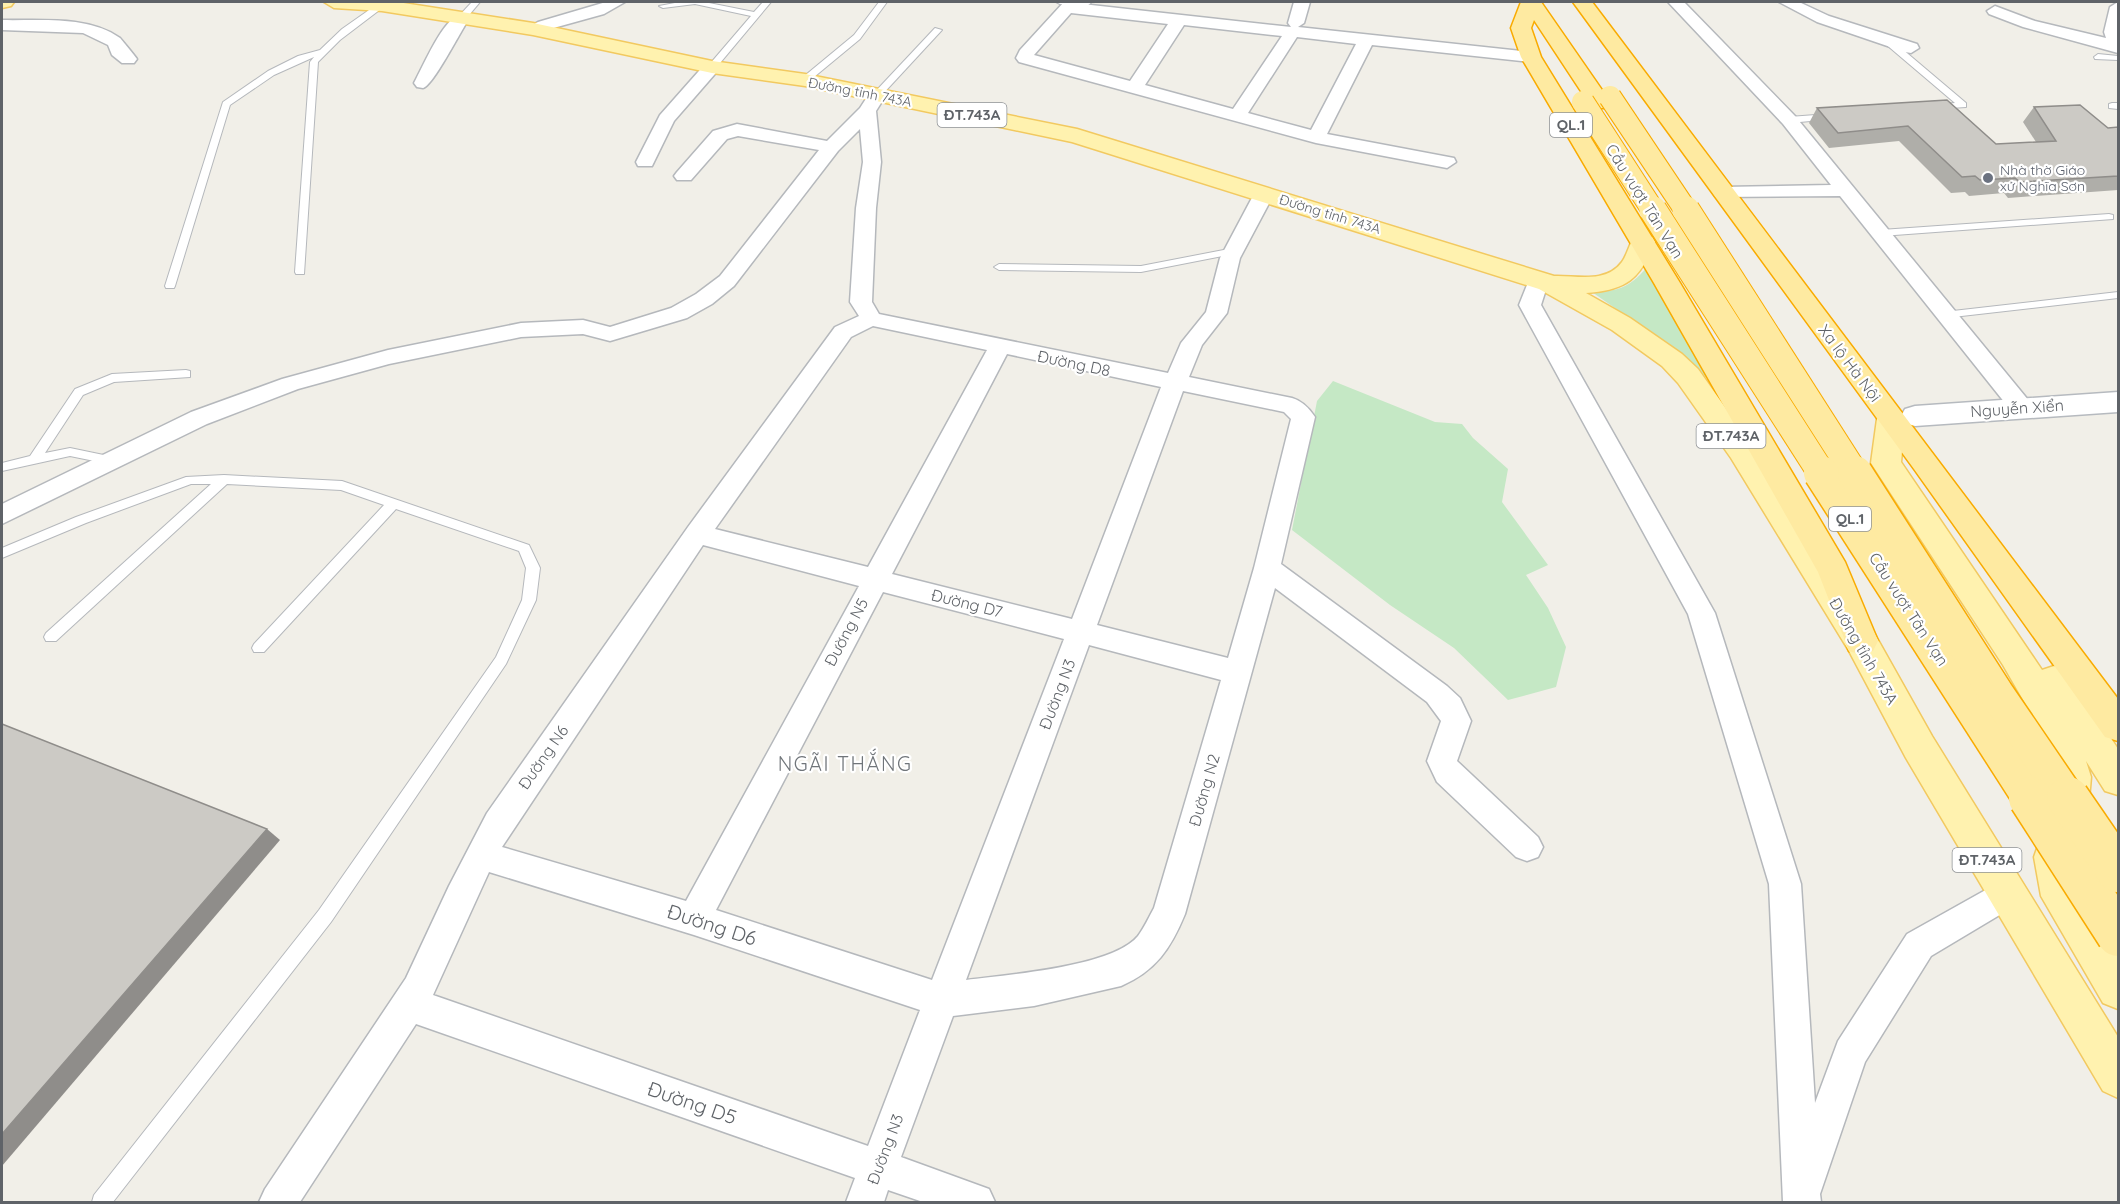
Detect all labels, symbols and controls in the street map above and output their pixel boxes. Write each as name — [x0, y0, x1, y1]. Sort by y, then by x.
street label: Đường tỉnh 743A — [807, 73, 913, 111]
road number: ĐT.743A — [938, 103, 1006, 127]
road number: QL.1 — [1550, 113, 1592, 137]
street label: Cầu vượt Tân Vạn — [1602, 140, 1688, 262]
place label: Nhà thờ Giáo xứ Nghĩa Sơn — [2000, 161, 2085, 195]
marker: Nhà thờ Giáo xứ Nghĩa Sơn — [1981, 171, 1995, 185]
street label: Đường tỉnh 743A — [1277, 190, 1383, 238]
street label: Xa lộ Hà Nội — [1814, 320, 1886, 406]
street label: Đường D8 — [1036, 346, 1112, 380]
street label: Nguyễn Xiển — [1970, 395, 2064, 421]
road number: ĐT.743A — [1696, 424, 1766, 448]
road number: QL.1 — [1829, 507, 1871, 531]
street label: Cầu vượt Tân Vạn — [1865, 549, 1953, 669]
street label: Đường D7 — [929, 585, 1005, 621]
street label: Đường tỉnh 743A — [1825, 594, 1903, 708]
street label: Đường N5 — [820, 595, 872, 669]
street label: Đường N3 — [1034, 656, 1080, 732]
street label: Đường N6 — [514, 721, 573, 793]
district label: NGÃI THẮNG — [778, 748, 912, 776]
street label: Đường N2 — [1184, 751, 1224, 829]
road number: ĐT.743A — [1952, 848, 2022, 872]
street label: Đường D6 — [664, 898, 760, 951]
street label: Đường D5 — [644, 1076, 740, 1129]
street label: Đường N3 — [862, 1111, 908, 1187]

